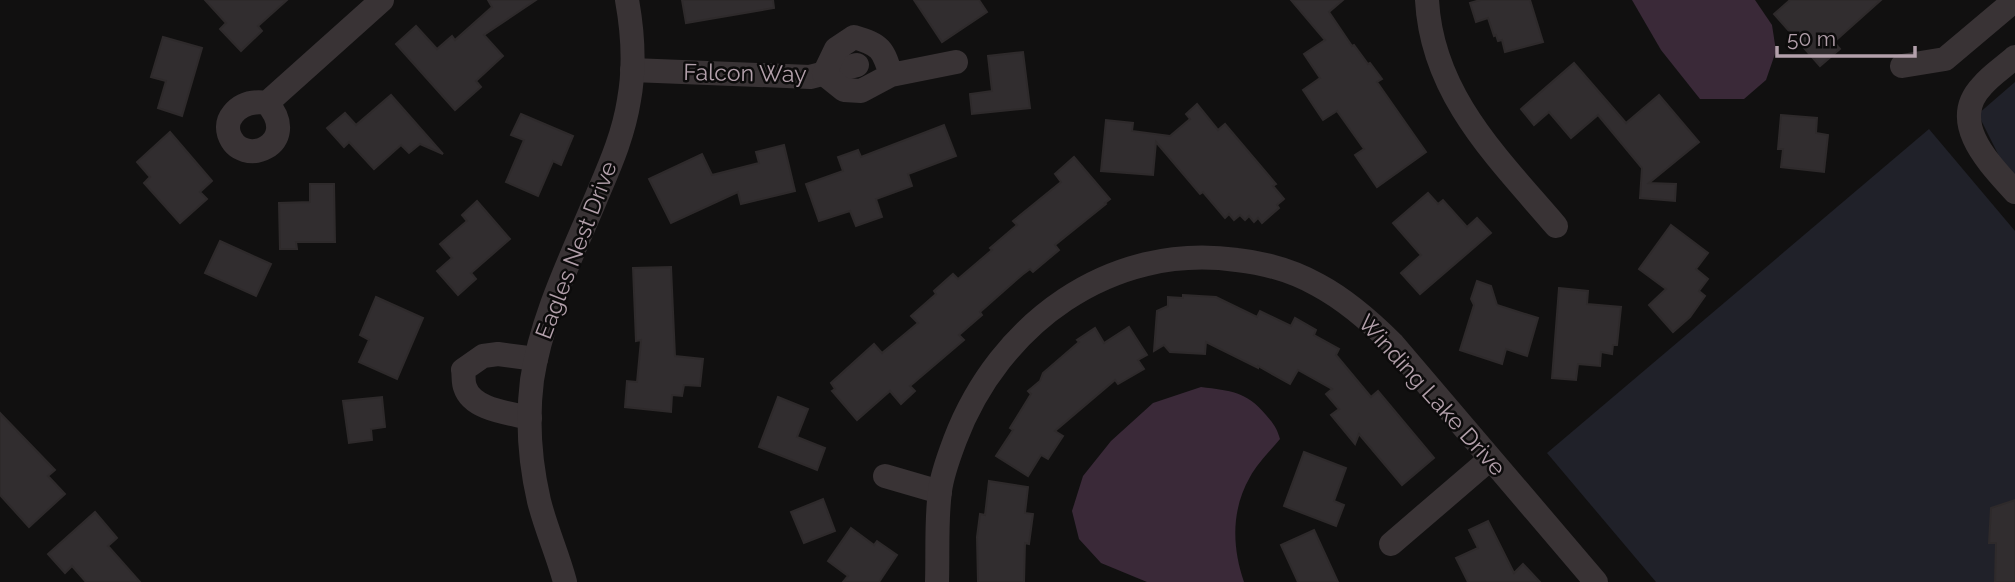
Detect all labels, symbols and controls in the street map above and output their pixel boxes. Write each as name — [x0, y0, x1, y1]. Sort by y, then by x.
scale bar — [1777, 14, 1915, 58]
text: 50 m — [1787, 26, 1836, 51]
street label: Falcon Way — [683, 58, 807, 87]
street label: Eagles Nest Drive — [529, 157, 622, 342]
street label: Winding Lake Drive — [1353, 309, 1512, 481]

